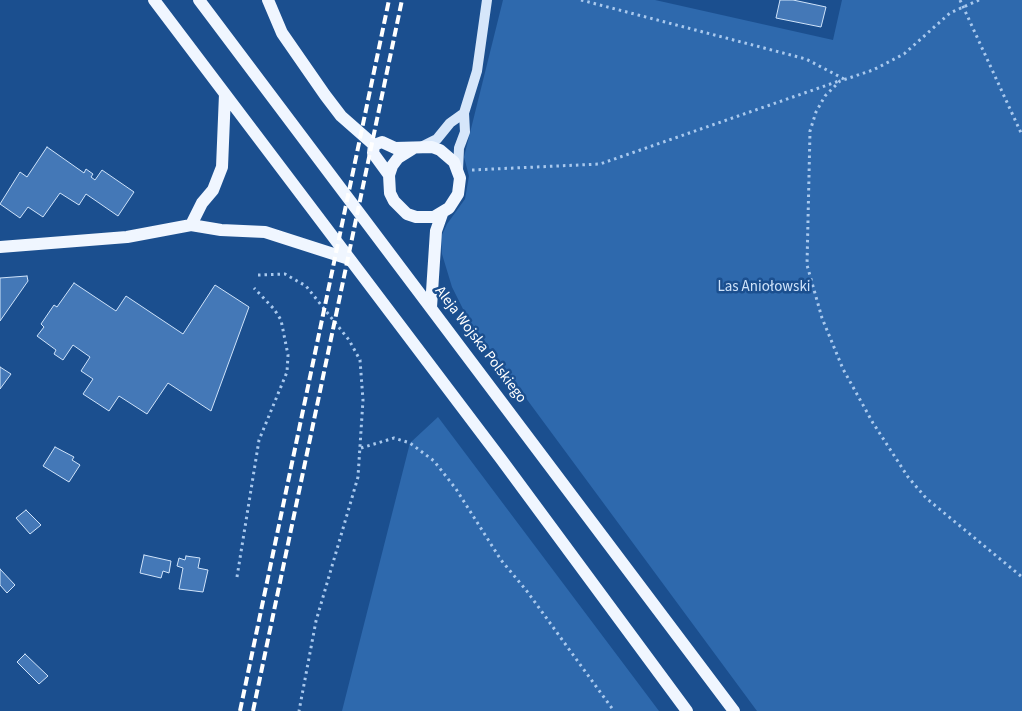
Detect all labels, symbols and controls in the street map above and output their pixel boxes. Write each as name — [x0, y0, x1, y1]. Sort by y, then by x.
park label: Las Aniołowski — [717, 279, 811, 297]
street label: Aleja Wojska Polskiego — [430, 283, 530, 407]

